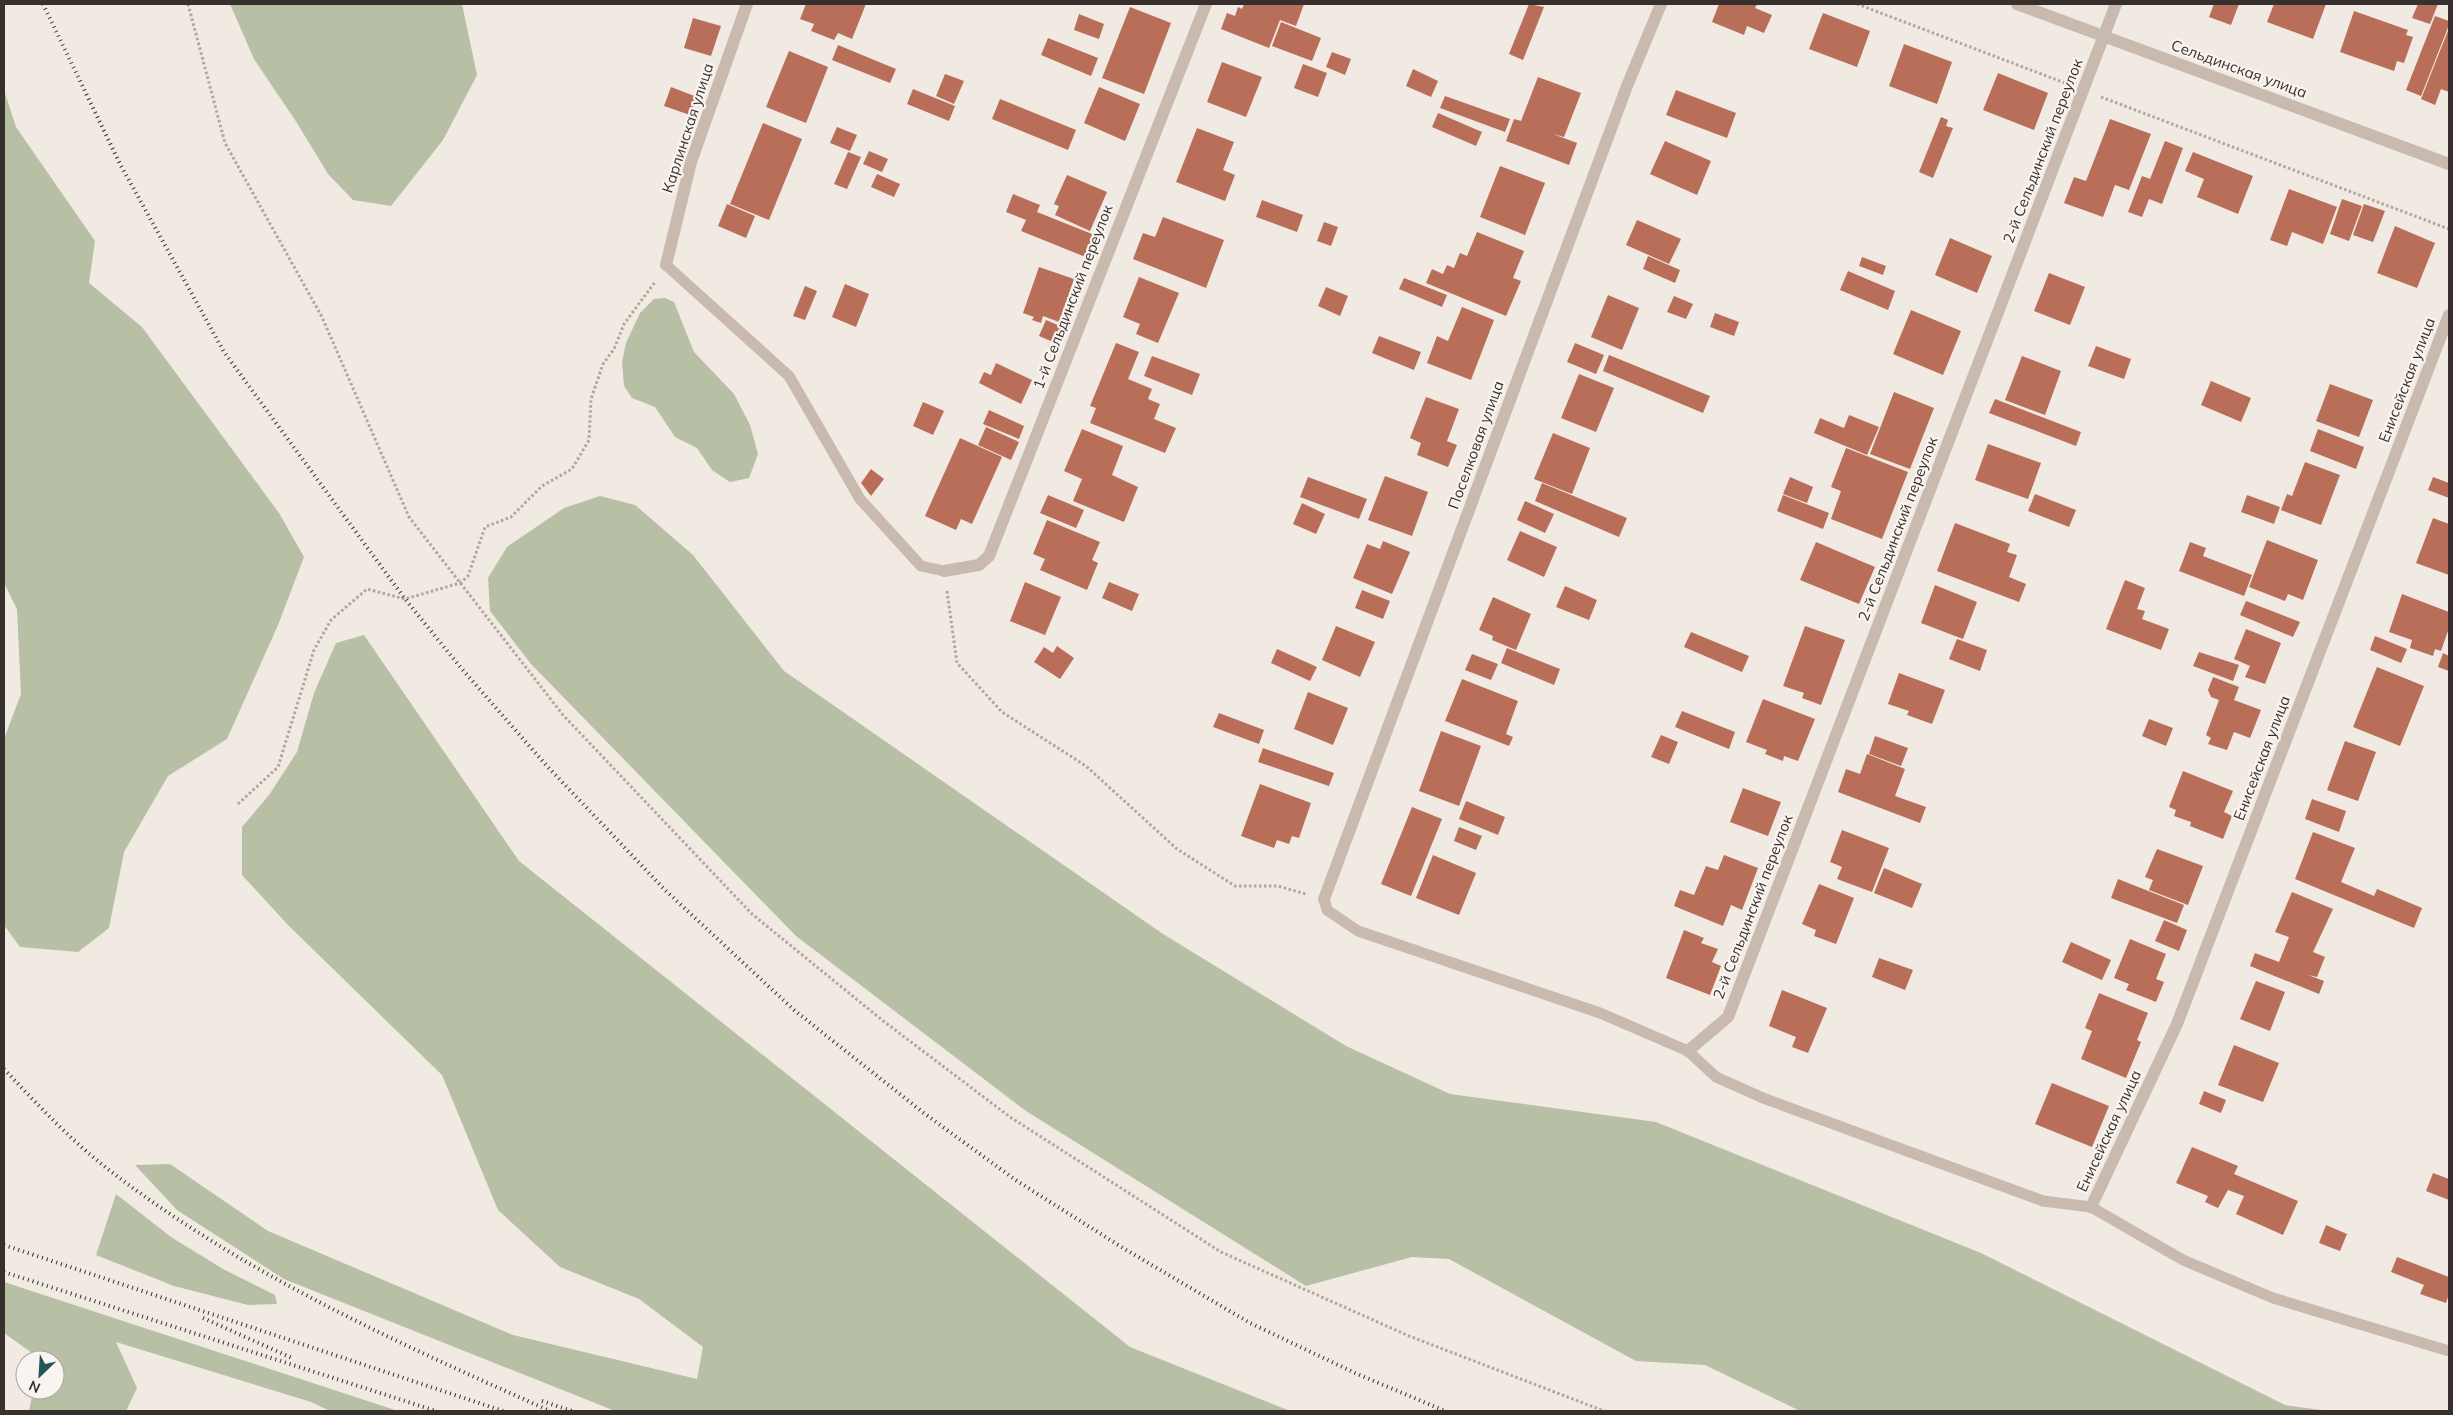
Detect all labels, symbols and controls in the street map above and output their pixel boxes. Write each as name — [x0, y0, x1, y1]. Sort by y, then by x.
street label: Сельдинская улица — [2169, 35, 2310, 102]
street label: 2-й Сельдинский переулок — [1999, 55, 2087, 246]
street label: Карлинская улица — [658, 61, 717, 195]
street label: 1-й Сельдинский переулок — [1029, 201, 1117, 392]
street label: Енисейская улица — [2374, 315, 2439, 445]
street label: Поселковая улица — [1444, 378, 1508, 512]
street label: 2-й Сельдинский переулок — [1854, 433, 1942, 624]
street label: Енисейская улица — [2229, 693, 2294, 823]
street label: 2-й Сельдинский переулок — [1709, 811, 1797, 1002]
street label: Енисейская улица — [2072, 1067, 2145, 1195]
north arrow — [15, 1350, 65, 1400]
text: N — [26, 1376, 43, 1397]

